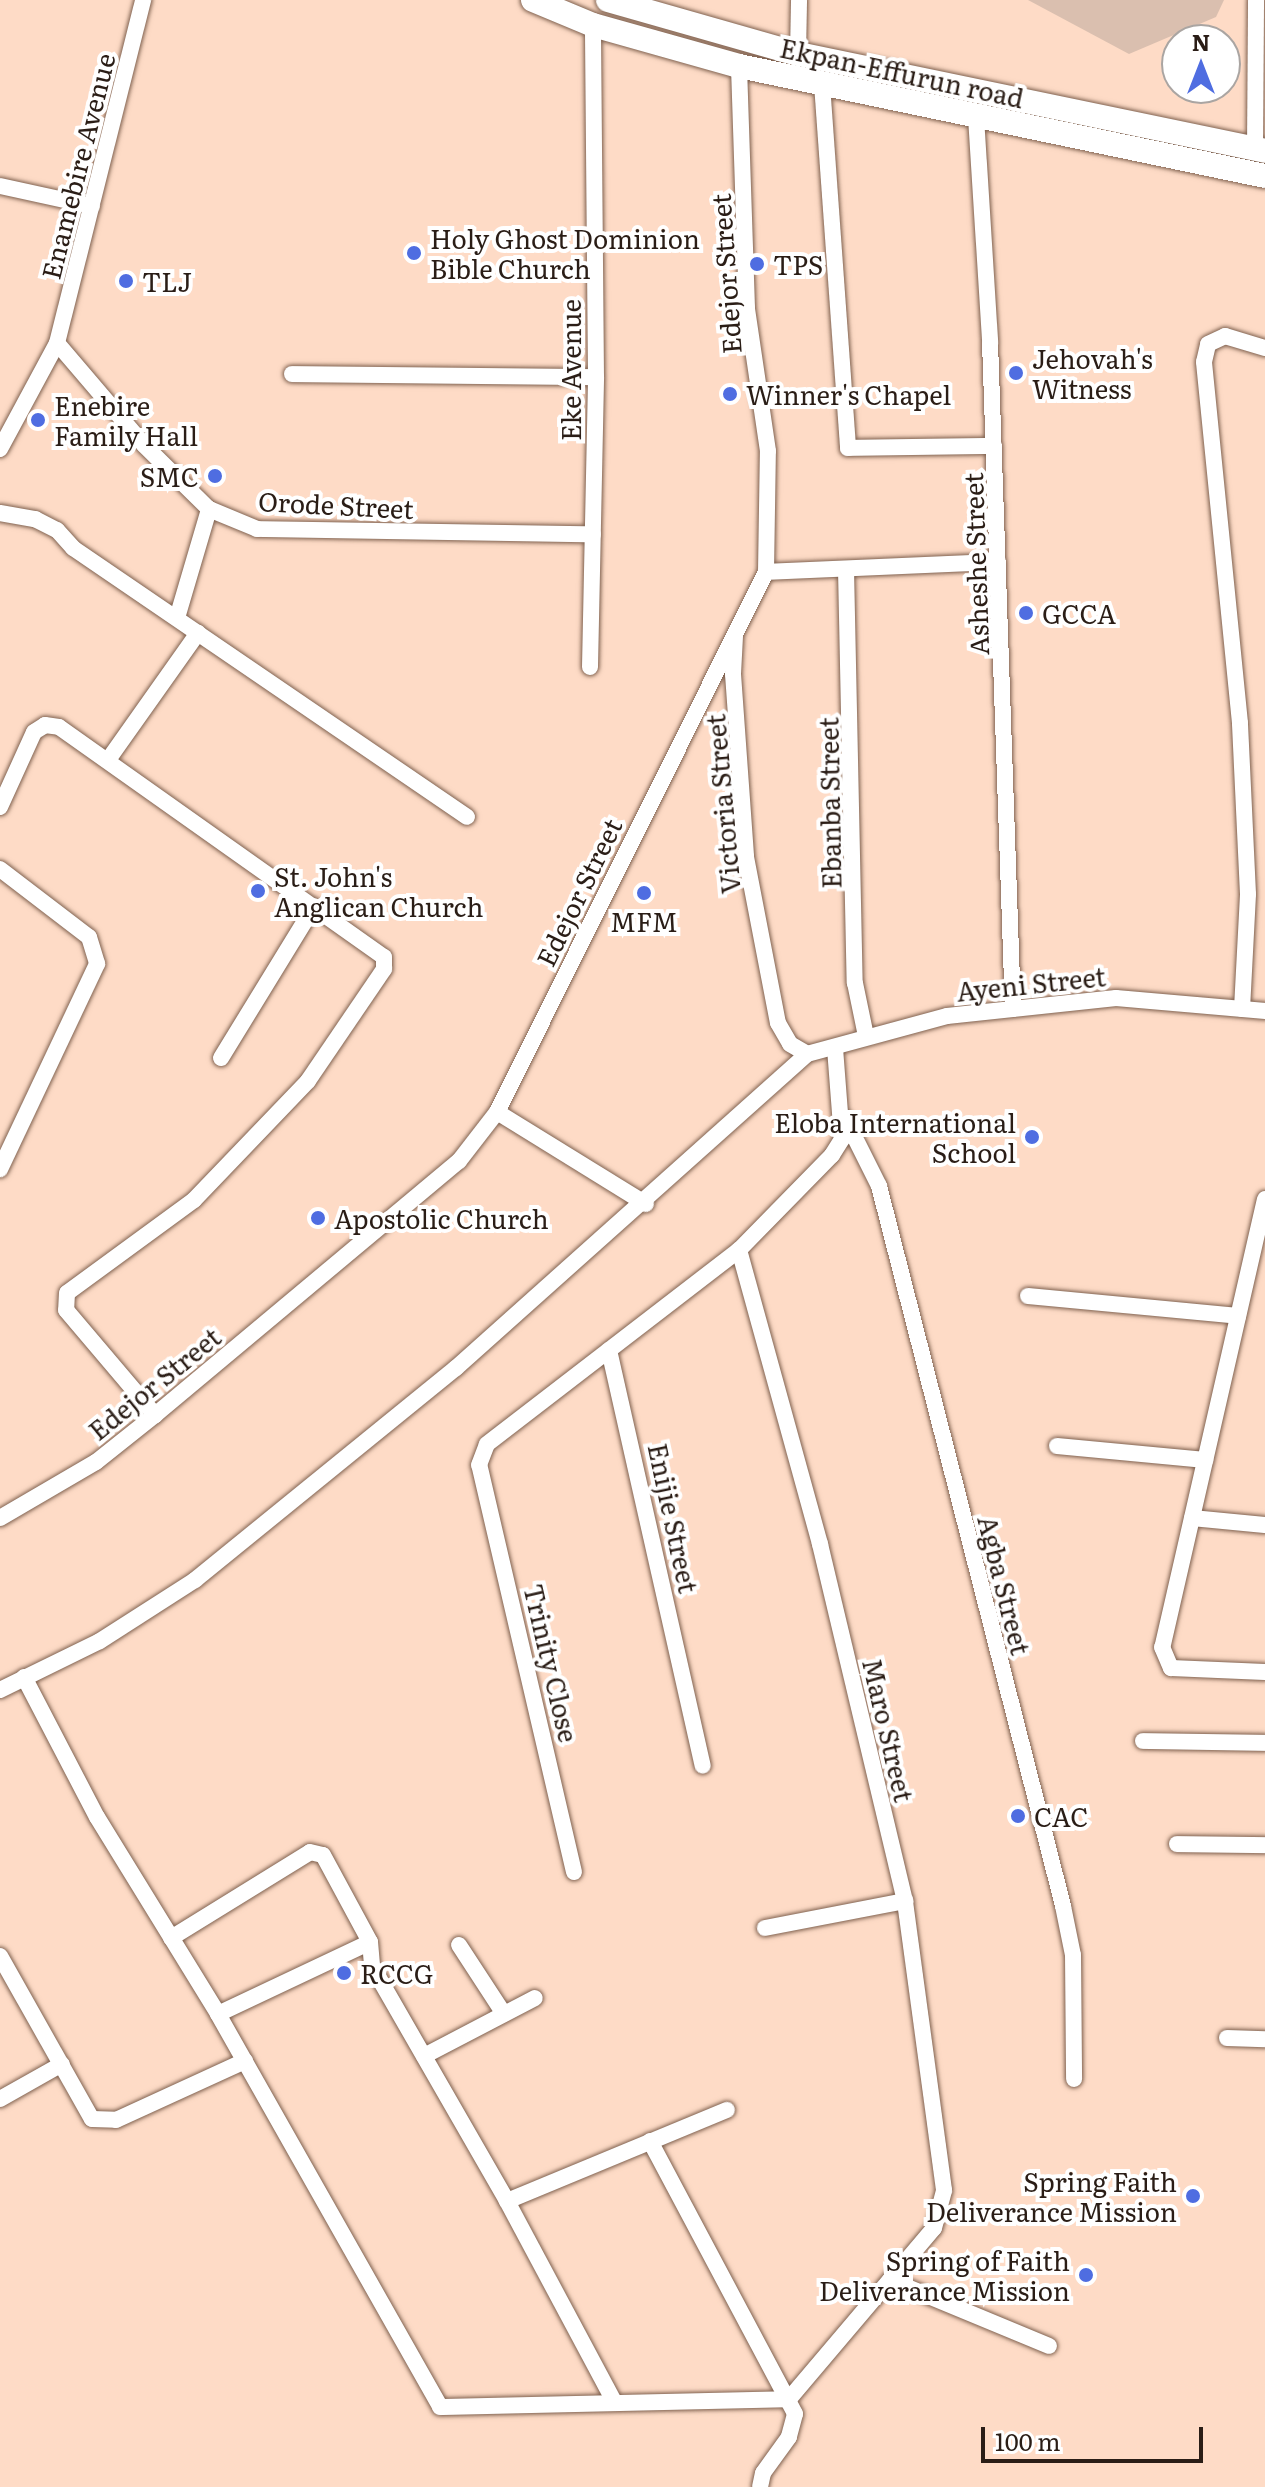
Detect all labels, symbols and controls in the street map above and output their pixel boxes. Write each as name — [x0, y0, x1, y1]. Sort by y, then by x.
north arrow — [1161, 24, 1241, 104]
text: N — [1192, 25, 1210, 58]
street label: Ekpan-Effurun road — [777, 31, 1027, 113]
street label: Enamebire Avenue — [34, 50, 120, 282]
street label: Edejor Street — [704, 193, 746, 355]
place label: Holy Ghost Dominion Bible Church — [430, 222, 700, 284]
marker: Holy Ghost Dominion Bible Church — [405, 244, 423, 262]
place label: TPS — [773, 248, 823, 280]
marker: TPS — [748, 255, 766, 273]
place label: TLJ — [142, 265, 192, 297]
marker: TLJ — [117, 272, 135, 290]
street label: Eke Avenue — [554, 299, 586, 441]
place label: Jehovah's Witness — [1032, 342, 1153, 404]
marker: Jehovah's Witness — [1007, 364, 1025, 382]
place label: Winner's Chapel — [746, 378, 951, 410]
marker: Winner's Chapel — [721, 385, 739, 403]
place label: Enebire Family Hall — [54, 389, 198, 450]
marker: Enebire Family Hall — [29, 411, 47, 429]
place label: SMC — [140, 460, 199, 492]
marker: SMC — [206, 467, 224, 485]
street label: Asheshe Street — [956, 472, 994, 656]
street label: Orode Street — [257, 484, 415, 524]
place label: GCCA — [1042, 597, 1116, 629]
marker: GCCA — [1017, 604, 1035, 622]
street label: Victoria Street — [699, 713, 745, 895]
street label: Ebanba Street — [812, 717, 846, 889]
street label: Edejor Street — [529, 813, 627, 971]
place label: St. John's Anglican Church — [274, 860, 484, 922]
marker: St. John's Anglican Church — [249, 882, 267, 900]
marker: MFM — [635, 884, 653, 902]
place label: MFM — [610, 905, 678, 937]
street label: Ayeni Street — [955, 960, 1107, 1006]
place label: Eloba International School — [774, 1106, 1016, 1168]
marker: Eloba International School — [1023, 1128, 1041, 1146]
place label: Apostolic Church — [334, 1202, 549, 1234]
marker: Apostolic Church — [309, 1209, 327, 1227]
street label: Edejor Street — [82, 1320, 226, 1446]
street label: Enijie Street — [643, 1440, 705, 1596]
street label: Agba Street — [973, 1512, 1037, 1658]
street label: Trinity Close — [519, 1581, 585, 1745]
street label: Maro Street — [857, 1655, 921, 1805]
place label: CAC — [1034, 1800, 1088, 1832]
marker: CAC — [1009, 1807, 1027, 1825]
place label: RCCG — [360, 1957, 433, 1989]
marker: RCCG — [335, 1964, 353, 1982]
place label: Spring Faith Deliverance Mission — [926, 2165, 1177, 2226]
marker: Spring Faith Deliverance Mission — [1184, 2187, 1202, 2205]
place label: Spring of Faith Deliverance Mission — [819, 2244, 1070, 2306]
marker: Spring of Faith Deliverance Mission — [1077, 2266, 1095, 2284]
scale bar — [985, 2411, 1207, 2461]
text: 100 m — [995, 2423, 1061, 2458]

